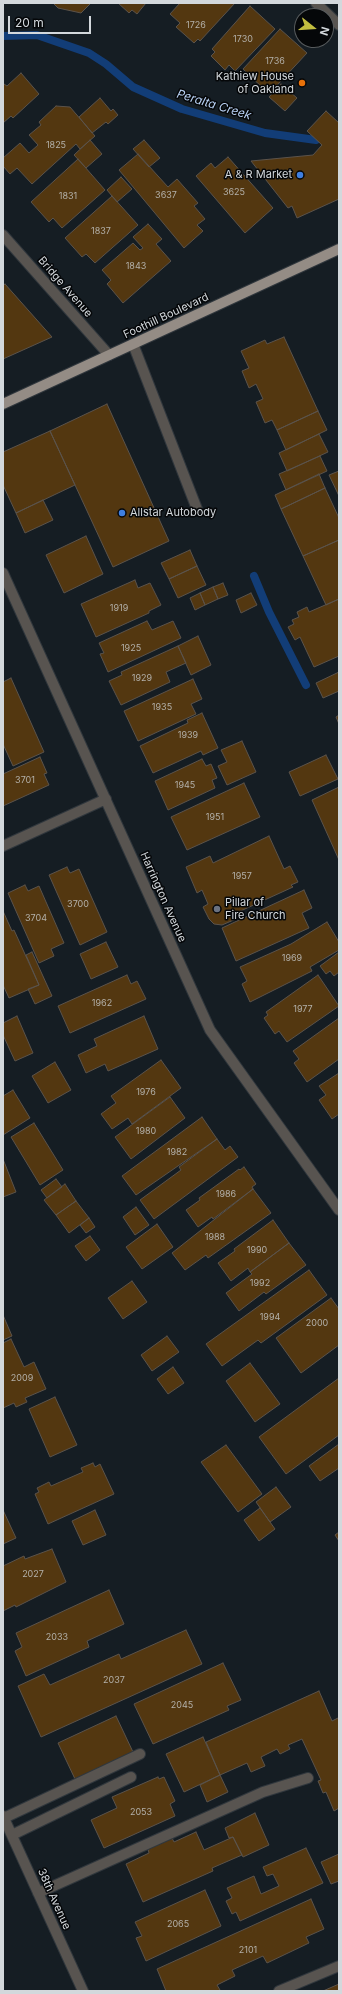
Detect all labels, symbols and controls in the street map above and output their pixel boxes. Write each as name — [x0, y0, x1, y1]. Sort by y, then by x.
scale bar — [10, 8, 93, 34]
north arrow — [294, 8, 334, 48]
text: 20 m — [15, 15, 44, 30]
house number: 1726 — [186, 20, 206, 30]
text: N — [317, 25, 332, 37]
house number: 1730 — [233, 34, 253, 44]
house number: 1736 — [265, 56, 285, 66]
place label: Kathiew House of Oakland — [216, 70, 294, 96]
marker: Kathiew House of Oakland — [297, 78, 307, 88]
water label: Peralta Creek — [175, 87, 253, 123]
house number: 1825 — [46, 140, 66, 150]
place label: A & R Market — [225, 168, 292, 182]
marker: A & R Market — [295, 170, 305, 180]
house number: 3625 — [223, 187, 245, 197]
house number: 3637 — [155, 190, 177, 200]
house number: 1831 — [59, 191, 77, 201]
house number: 1837 — [91, 226, 111, 236]
street label: Bridge Avenue — [35, 254, 95, 320]
house number: 1843 — [126, 261, 146, 271]
street label: Foothill Boulevard — [121, 290, 211, 342]
place label: Allstar Autobody — [130, 506, 216, 520]
marker: Allstar Autobody — [117, 508, 127, 518]
house number: 1919 — [110, 603, 128, 613]
house number: 1925 — [121, 643, 141, 653]
house number: 1929 — [132, 673, 152, 683]
house number: 1935 — [152, 702, 172, 712]
house number: 1939 — [178, 730, 198, 740]
house number: 3701 — [15, 775, 35, 785]
house number: 1945 — [175, 780, 195, 790]
house number: 1951 — [206, 812, 224, 822]
street label: Harrington Avenue — [137, 850, 189, 944]
house number: 1957 — [232, 871, 252, 881]
place label: Pillar of Fire Church — [225, 896, 285, 922]
house number: 3700 — [67, 899, 89, 909]
marker: Pillar of Fire Church — [212, 904, 222, 914]
house number: 3704 — [25, 913, 47, 923]
house number: 1969 — [282, 953, 302, 963]
house number: 1962 — [92, 998, 112, 1008]
house number: 1977 — [293, 1004, 313, 1014]
house number: 1976 — [136, 1087, 156, 1097]
house number: 1980 — [136, 1126, 156, 1136]
house number: 1982 — [167, 1147, 187, 1157]
house number: 1986 — [216, 1189, 236, 1199]
house number: 1988 — [205, 1232, 225, 1242]
house number: 1990 — [247, 1245, 267, 1255]
house number: 1992 — [250, 1278, 270, 1288]
house number: 1994 — [260, 1312, 280, 1322]
house number: 2000 — [306, 1318, 328, 1328]
house number: 2009 — [11, 1373, 33, 1383]
house number: 2027 — [22, 1569, 44, 1579]
house number: 2033 — [46, 1632, 68, 1642]
house number: 2037 — [103, 1675, 125, 1685]
house number: 2045 — [171, 1700, 193, 1710]
house number: 2053 — [130, 1807, 152, 1817]
street label: 38th Avenue — [35, 1866, 73, 1932]
house number: 2065 — [167, 1919, 189, 1929]
house number: 2101 — [239, 1945, 257, 1955]

